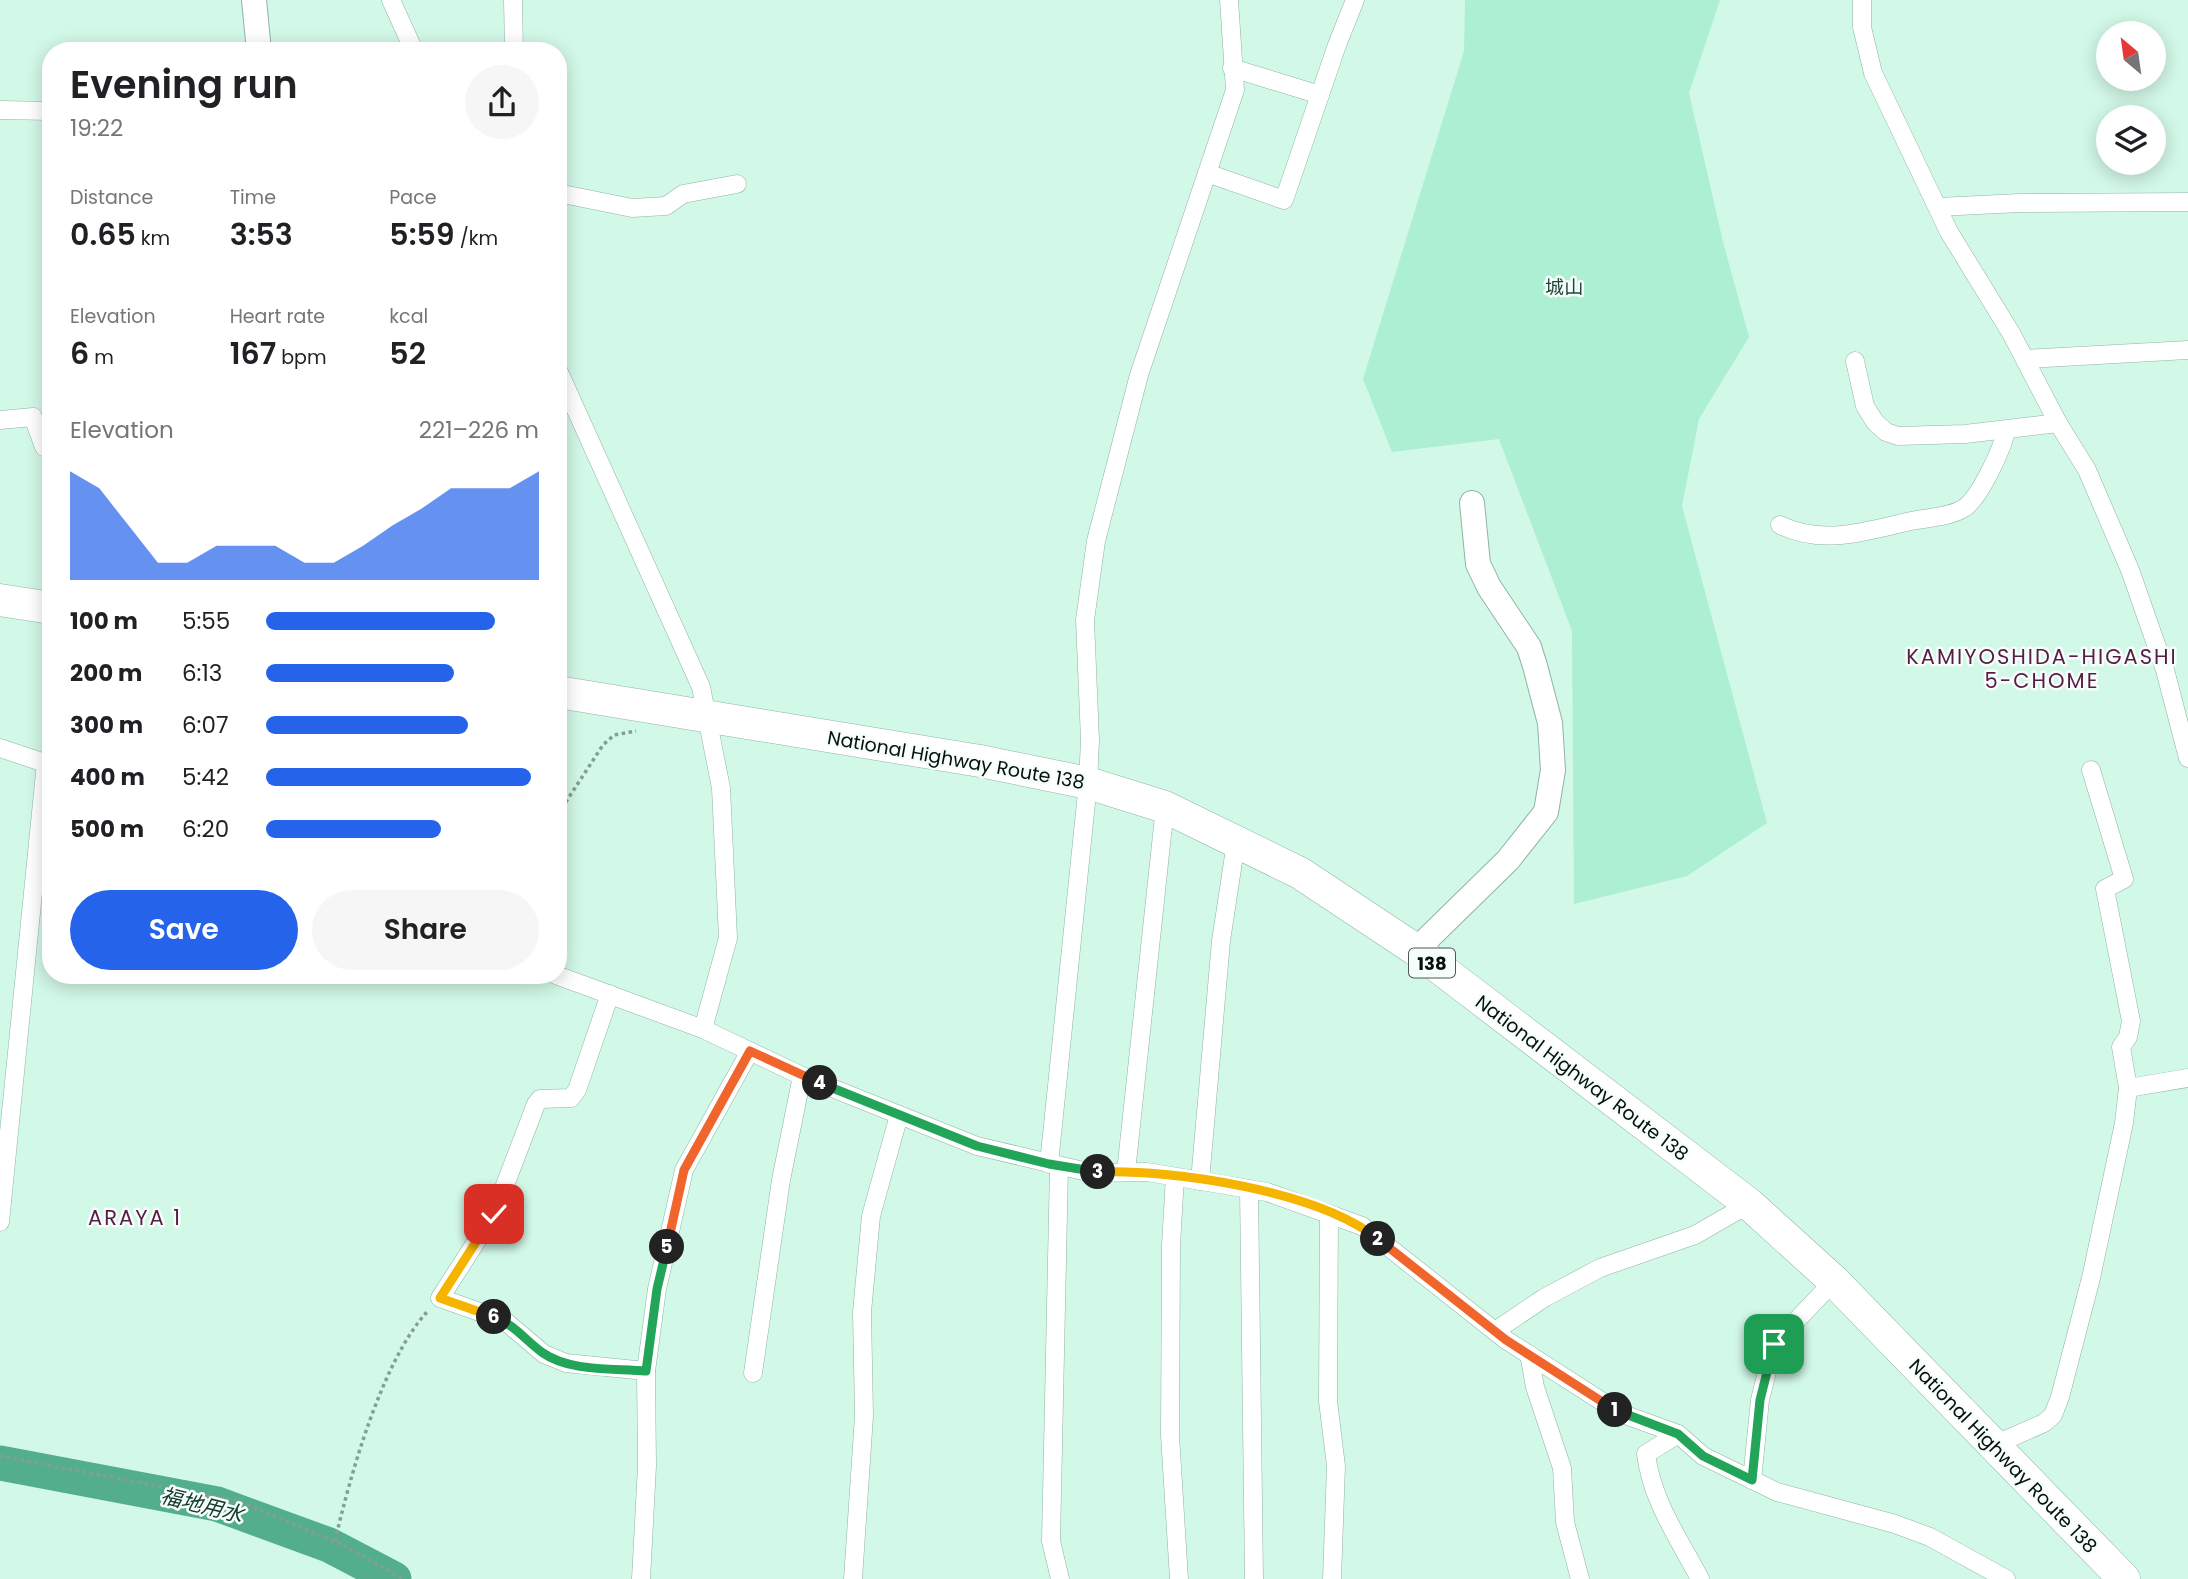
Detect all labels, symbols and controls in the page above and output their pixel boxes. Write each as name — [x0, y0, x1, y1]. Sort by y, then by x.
north arrow — [2096, 21, 2166, 91]
map controls — [2096, 21, 2166, 175]
text: Evening run — [70, 58, 298, 111]
button: share — [465, 65, 539, 139]
button: layers — [2096, 105, 2166, 175]
text: 19:22 — [70, 112, 123, 144]
text: Distance — [70, 184, 153, 211]
text: Time — [230, 184, 276, 211]
text: Pace — [389, 184, 437, 211]
text: 0.65 — [70, 213, 136, 256]
text: 3:53 — [230, 213, 293, 256]
text: 5:59 — [389, 213, 455, 256]
text: km — [136, 225, 170, 252]
text: /km — [455, 225, 498, 252]
park label: 城山 — [1545, 274, 1583, 301]
text: Elevation — [70, 303, 156, 330]
text: Heart rate — [230, 303, 325, 330]
text: kcal — [389, 303, 428, 330]
text: 6 — [70, 332, 89, 375]
text: 167 — [230, 332, 276, 375]
text: 52 — [389, 332, 426, 375]
text: m — [89, 344, 114, 371]
text: bpm — [276, 344, 327, 371]
text: Elevation — [70, 414, 174, 446]
text: 221–226 m — [419, 414, 539, 446]
text: 100 m — [70, 605, 138, 637]
text: 5:55 — [182, 605, 230, 637]
district label: KAMIYOSHIDA-HIGASHI 5-CHOME — [1906, 642, 2178, 695]
text: 200 m — [70, 657, 142, 689]
text: 6:13 — [182, 657, 222, 689]
text: 300 m — [70, 709, 143, 741]
text: 6:07 — [182, 709, 229, 741]
street label: National Highway Route 138 — [825, 724, 1087, 796]
text: 400 m — [70, 761, 145, 793]
text: 5:42 — [182, 761, 229, 793]
text: 500 m — [70, 813, 144, 845]
text: 6:20 — [182, 813, 229, 845]
button: Save — [70, 890, 298, 970]
button: Share — [312, 890, 539, 970]
road number: 138 — [1409, 948, 1455, 978]
street label: National Highway Route 138 — [1470, 989, 1694, 1167]
pin: 4 — [802, 1066, 838, 1100]
text: 4 — [813, 1069, 826, 1096]
pin: 3 — [1080, 1154, 1116, 1190]
text: 3 — [1092, 1158, 1103, 1185]
pin — [464, 1184, 524, 1244]
icon: check — [475, 1195, 513, 1233]
district label: ARAYA 1 — [88, 1203, 182, 1232]
pin: 2 — [1360, 1222, 1396, 1256]
text: 2 — [1372, 1225, 1383, 1252]
pin: 5 — [650, 1230, 684, 1264]
text: 5 — [660, 1233, 673, 1260]
pin: 6 — [476, 1300, 512, 1334]
text: 6 — [487, 1303, 500, 1330]
pin — [1744, 1314, 1804, 1374]
icon: arrive — [1755, 1325, 1793, 1363]
street label: National Highway Route 138 — [1903, 1353, 2103, 1559]
pin: 1 — [1598, 1392, 1632, 1428]
text: 1 — [1611, 1396, 1618, 1423]
water label: 福地用水 — [158, 1481, 248, 1530]

